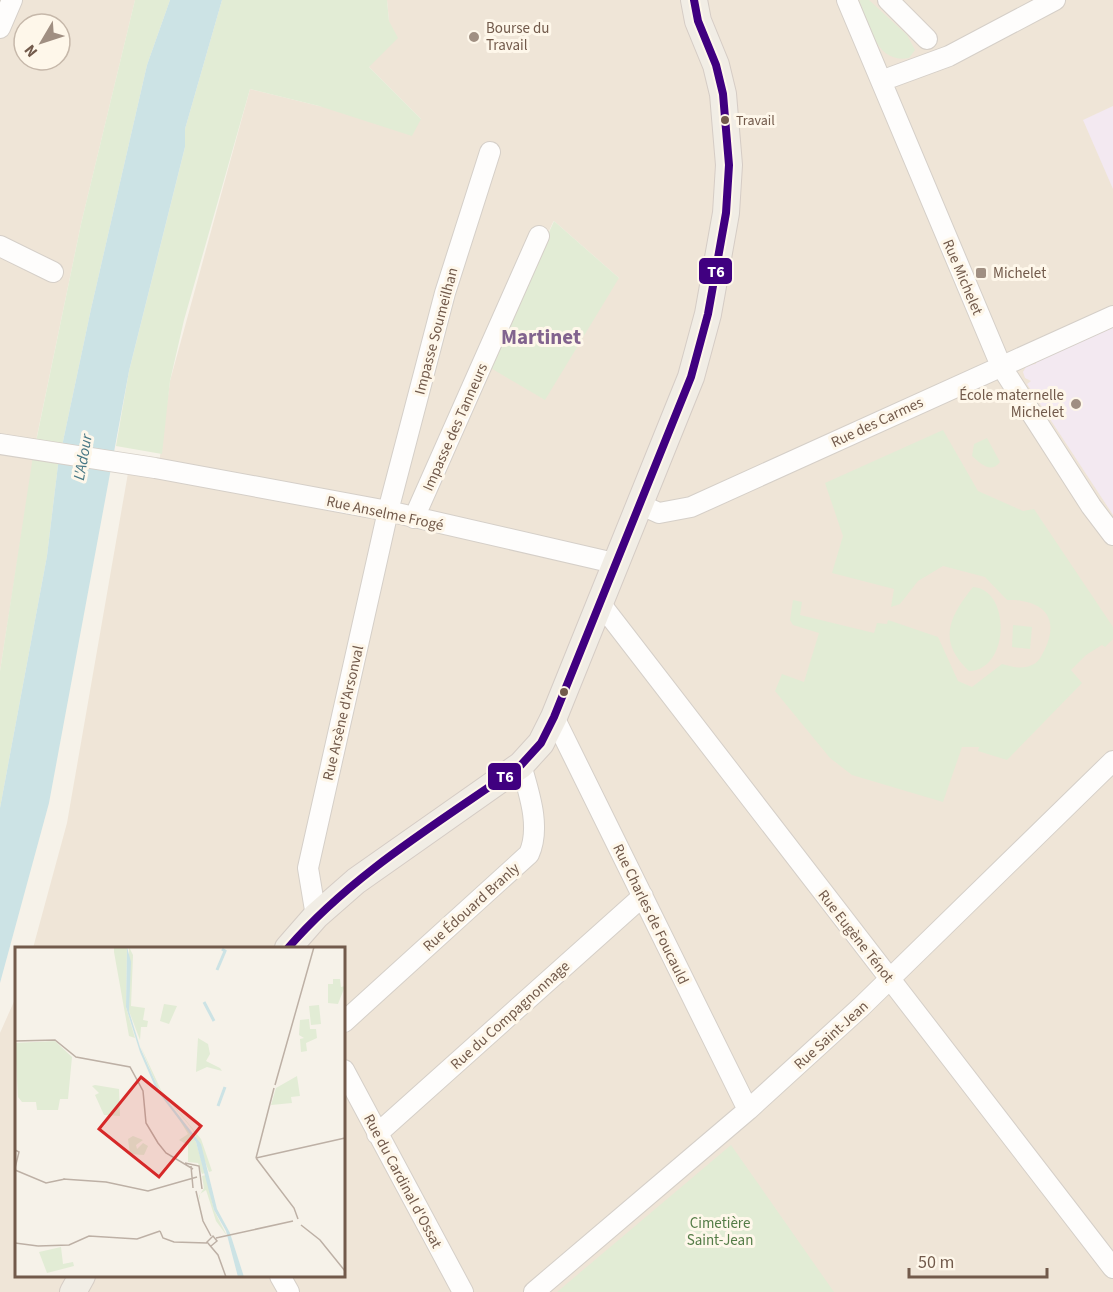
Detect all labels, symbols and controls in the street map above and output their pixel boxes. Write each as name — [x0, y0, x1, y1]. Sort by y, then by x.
north arrow — [12, 12, 72, 72]
place label: Bourse du Travail — [486, 18, 549, 56]
marker: Bourse du Travail — [467, 30, 481, 44]
text: N — [19, 40, 43, 62]
place label: Travail — [736, 111, 775, 131]
marker: Travail — [719, 114, 731, 126]
street label: Rue Michelet — [937, 236, 988, 318]
line badge: T6 — [698, 257, 733, 285]
text: T6 — [707, 261, 725, 283]
place label: Michelet — [993, 263, 1046, 284]
street label: Impasse Soumeilhan — [409, 265, 464, 397]
marker: Michelet — [974, 266, 988, 280]
district label: Martinet — [501, 322, 581, 352]
street label: Impasse des Tanneurs — [418, 360, 493, 495]
place label: École maternelle Michelet — [959, 385, 1064, 423]
street label: Rue des Carmes — [828, 392, 927, 453]
marker: École maternelle Michelet — [1069, 397, 1083, 411]
water label: L'Adour — [68, 431, 98, 482]
street label: Rue Anselme Frogé — [325, 491, 445, 536]
street label: Rue Arsène d'Arsonval — [318, 643, 369, 783]
unlabelled marker — [558, 686, 570, 698]
line badge: T6 — [487, 762, 522, 791]
text: T6 — [496, 766, 514, 788]
street label: Rue Charles de Foucauld — [607, 840, 694, 988]
street label: Rue Édouard Branly — [418, 858, 524, 957]
street label: Rue Eugène Ténot — [813, 886, 898, 987]
inset map — [15, 947, 345, 1277]
street label: Rue du Compagnonnage — [446, 956, 575, 1075]
street label: Rue Saint-Jean — [789, 996, 873, 1075]
street label: Rue du Cardinal d'Ossat — [358, 1110, 447, 1252]
park label: Cimetière Saint-Jean — [687, 1213, 753, 1251]
scale bar — [909, 1241, 1047, 1279]
text: 50 m — [918, 1250, 954, 1275]

